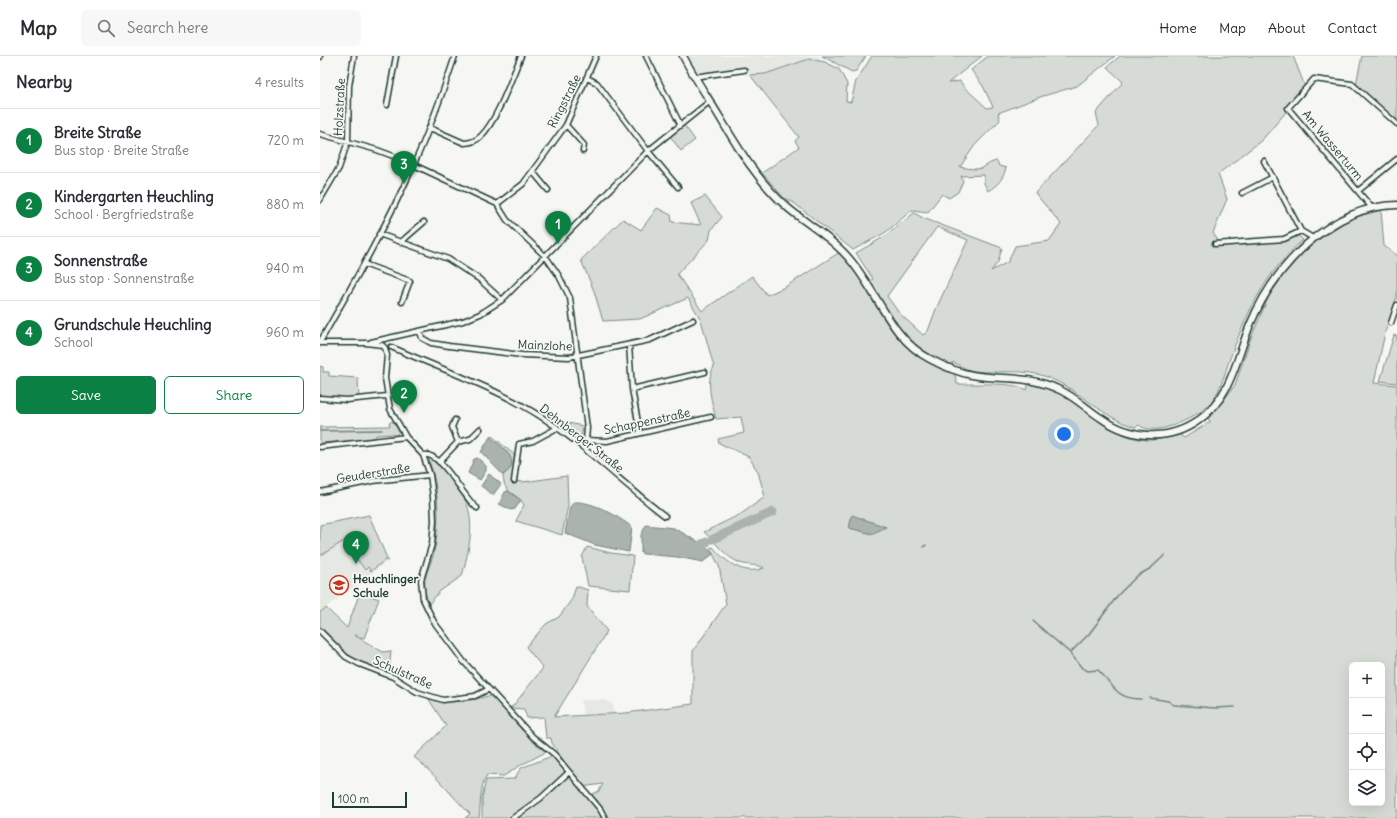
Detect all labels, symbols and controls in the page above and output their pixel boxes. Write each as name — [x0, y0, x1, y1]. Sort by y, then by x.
search box — [81, 10, 361, 46]
text: Map — [20, 16, 57, 40]
icon: search — [95, 17, 117, 39]
text: Search here — [127, 18, 208, 37]
text: Home — [1159, 19, 1197, 37]
text: Map — [1219, 19, 1246, 37]
text: About — [1268, 19, 1306, 37]
text: Contact — [1328, 19, 1377, 37]
text: Nearby — [16, 71, 72, 93]
street label: Ringstraße — [544, 72, 584, 130]
text: 4 results — [255, 74, 304, 91]
street label: Holzstraße — [330, 78, 348, 136]
street label: Am Wasserturm — [1299, 107, 1367, 184]
text: Breite Straße — [54, 123, 141, 142]
text: 1 — [26, 132, 32, 149]
text: 720 m — [267, 132, 304, 149]
text: Bus stop · Breite Straße — [54, 142, 189, 159]
pin: 3 — [391, 151, 417, 184]
text: Kindergarten Heuchling — [54, 187, 214, 206]
text: 2 — [25, 196, 33, 213]
text: 880 m — [266, 196, 304, 213]
text: School · Bergfriedstraße — [54, 206, 194, 223]
pin: 1 — [545, 211, 571, 244]
text: Sonnenstraße — [54, 251, 148, 270]
text: 3 — [25, 260, 33, 277]
text: 940 m — [266, 260, 304, 277]
text: Bus stop · Sonnenstraße — [54, 270, 194, 287]
text: Grundschule Heuchling — [54, 315, 212, 334]
text: 4 — [25, 324, 33, 341]
text: 960 m — [266, 324, 304, 341]
text: School — [54, 334, 93, 351]
street label: Mainzlohe — [517, 337, 573, 353]
button: Save — [16, 376, 156, 414]
button: Share — [164, 376, 304, 414]
pin: 2 — [391, 380, 417, 413]
street label: Dehnberger Straße — [537, 400, 627, 476]
street label: Schappenstraße — [603, 405, 691, 437]
your location — [1054, 424, 1074, 444]
street label: Geuderstraße — [335, 460, 411, 486]
pin: 4 — [343, 531, 369, 564]
place label: Heuchlinger Schule — [353, 571, 418, 600]
school or university icon: Heuchlinger Schule — [328, 574, 350, 596]
street label: Schulstraße — [371, 652, 435, 692]
map controls — [1349, 662, 1385, 806]
button: + — [1349, 662, 1385, 698]
button: − — [1349, 698, 1385, 734]
button: locate — [1349, 734, 1385, 770]
button: layers — [1349, 770, 1385, 806]
scale bar — [332, 790, 407, 809]
text: 100 m — [338, 792, 369, 806]

